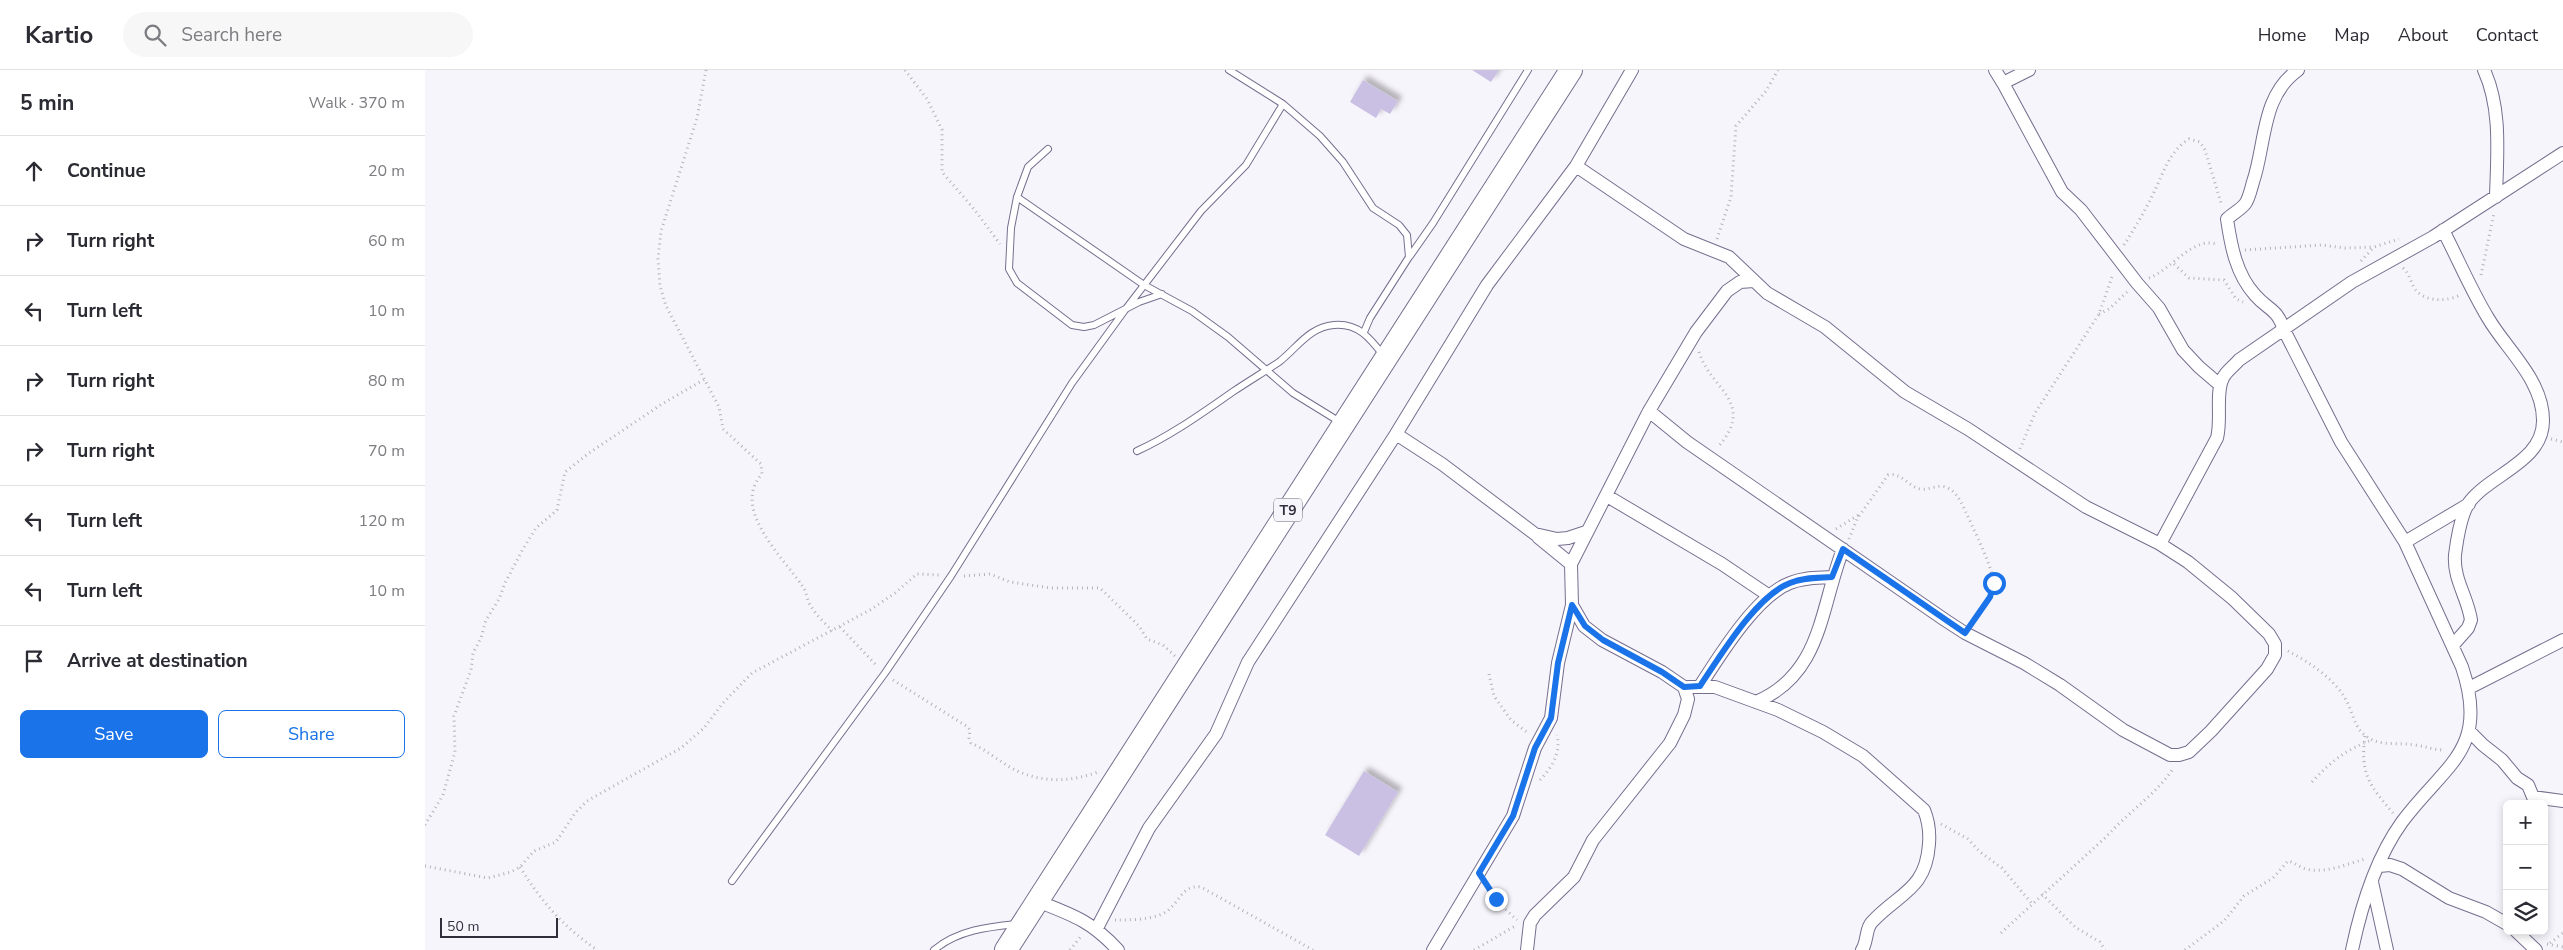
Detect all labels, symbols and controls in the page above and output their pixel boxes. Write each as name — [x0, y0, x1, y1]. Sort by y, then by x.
search box — [123, 12, 473, 57]
text: Kartio — [25, 19, 93, 51]
icon: search — [141, 21, 169, 49]
text: Search here — [181, 22, 282, 48]
text: Home — [2258, 23, 2306, 47]
text: Map — [2334, 23, 2370, 47]
text: About — [2398, 23, 2448, 47]
text: Contact — [2476, 23, 2538, 47]
text: 5 min — [20, 89, 74, 117]
text: Walk · 370 m — [309, 92, 405, 114]
icon: ahead — [20, 157, 48, 185]
text: Continue — [67, 158, 146, 184]
text: 20 m — [368, 160, 405, 182]
icon: right — [20, 227, 48, 255]
text: Turn right — [67, 228, 154, 254]
text: 60 m — [368, 230, 405, 252]
icon: left — [20, 297, 48, 325]
text: Turn left — [67, 298, 142, 324]
text: 10 m — [368, 300, 405, 322]
icon: right — [20, 367, 48, 395]
text: Turn right — [67, 368, 154, 394]
text: 80 m — [368, 370, 405, 392]
icon: right — [20, 437, 48, 465]
text: Turn right — [67, 438, 154, 464]
text: 70 m — [368, 440, 405, 462]
road number: T9 — [1274, 498, 1302, 522]
icon: left — [20, 507, 48, 535]
text: Turn left — [67, 508, 142, 534]
text: 120 m — [358, 510, 405, 532]
route start — [1983, 572, 2006, 595]
icon: left — [20, 577, 48, 605]
text: Turn left — [67, 578, 142, 604]
text: 10 m — [368, 580, 405, 602]
icon: arrive — [20, 647, 48, 675]
text: Arrive at destination — [67, 648, 248, 674]
button: Save — [20, 710, 208, 758]
button: Share — [218, 710, 405, 758]
map controls — [2503, 800, 2548, 935]
button: + — [2503, 800, 2548, 845]
button: − — [2503, 845, 2548, 890]
route end — [1485, 888, 1508, 911]
button: layers — [2503, 890, 2548, 935]
scale bar — [440, 915, 557, 938]
text: 50 m — [447, 917, 479, 936]

